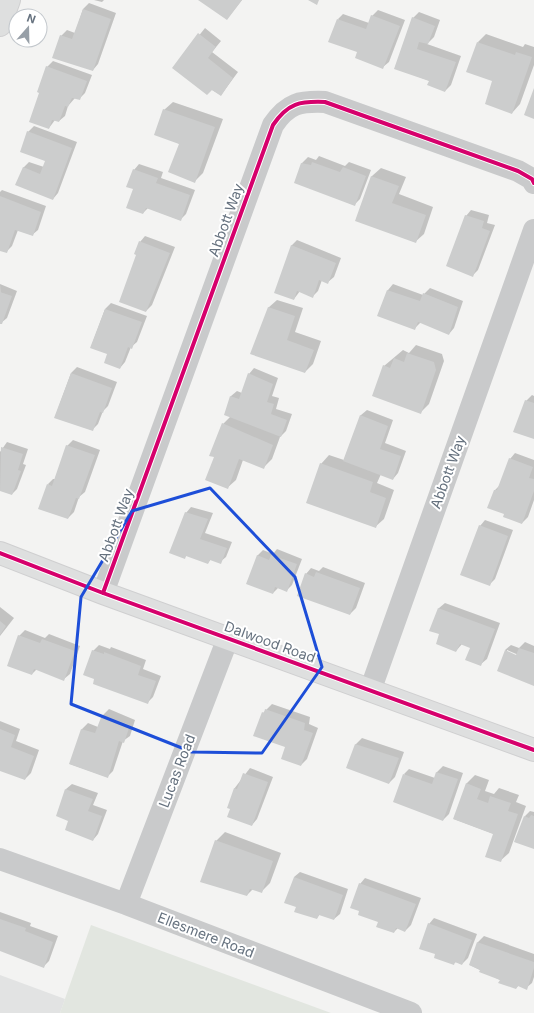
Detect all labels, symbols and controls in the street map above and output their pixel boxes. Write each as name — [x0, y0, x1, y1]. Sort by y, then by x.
north arrow — [8, 8, 48, 48]
text: N — [25, 11, 38, 27]
street label: Abbott Way — [204, 181, 247, 259]
street label: Abbott Way — [426, 433, 469, 511]
street label: Abbott Way — [94, 486, 137, 564]
street label: Dalwood Road — [222, 617, 318, 666]
street label: Lucas Road — [155, 732, 198, 810]
street label: Ellesmere Road — [155, 908, 257, 961]

